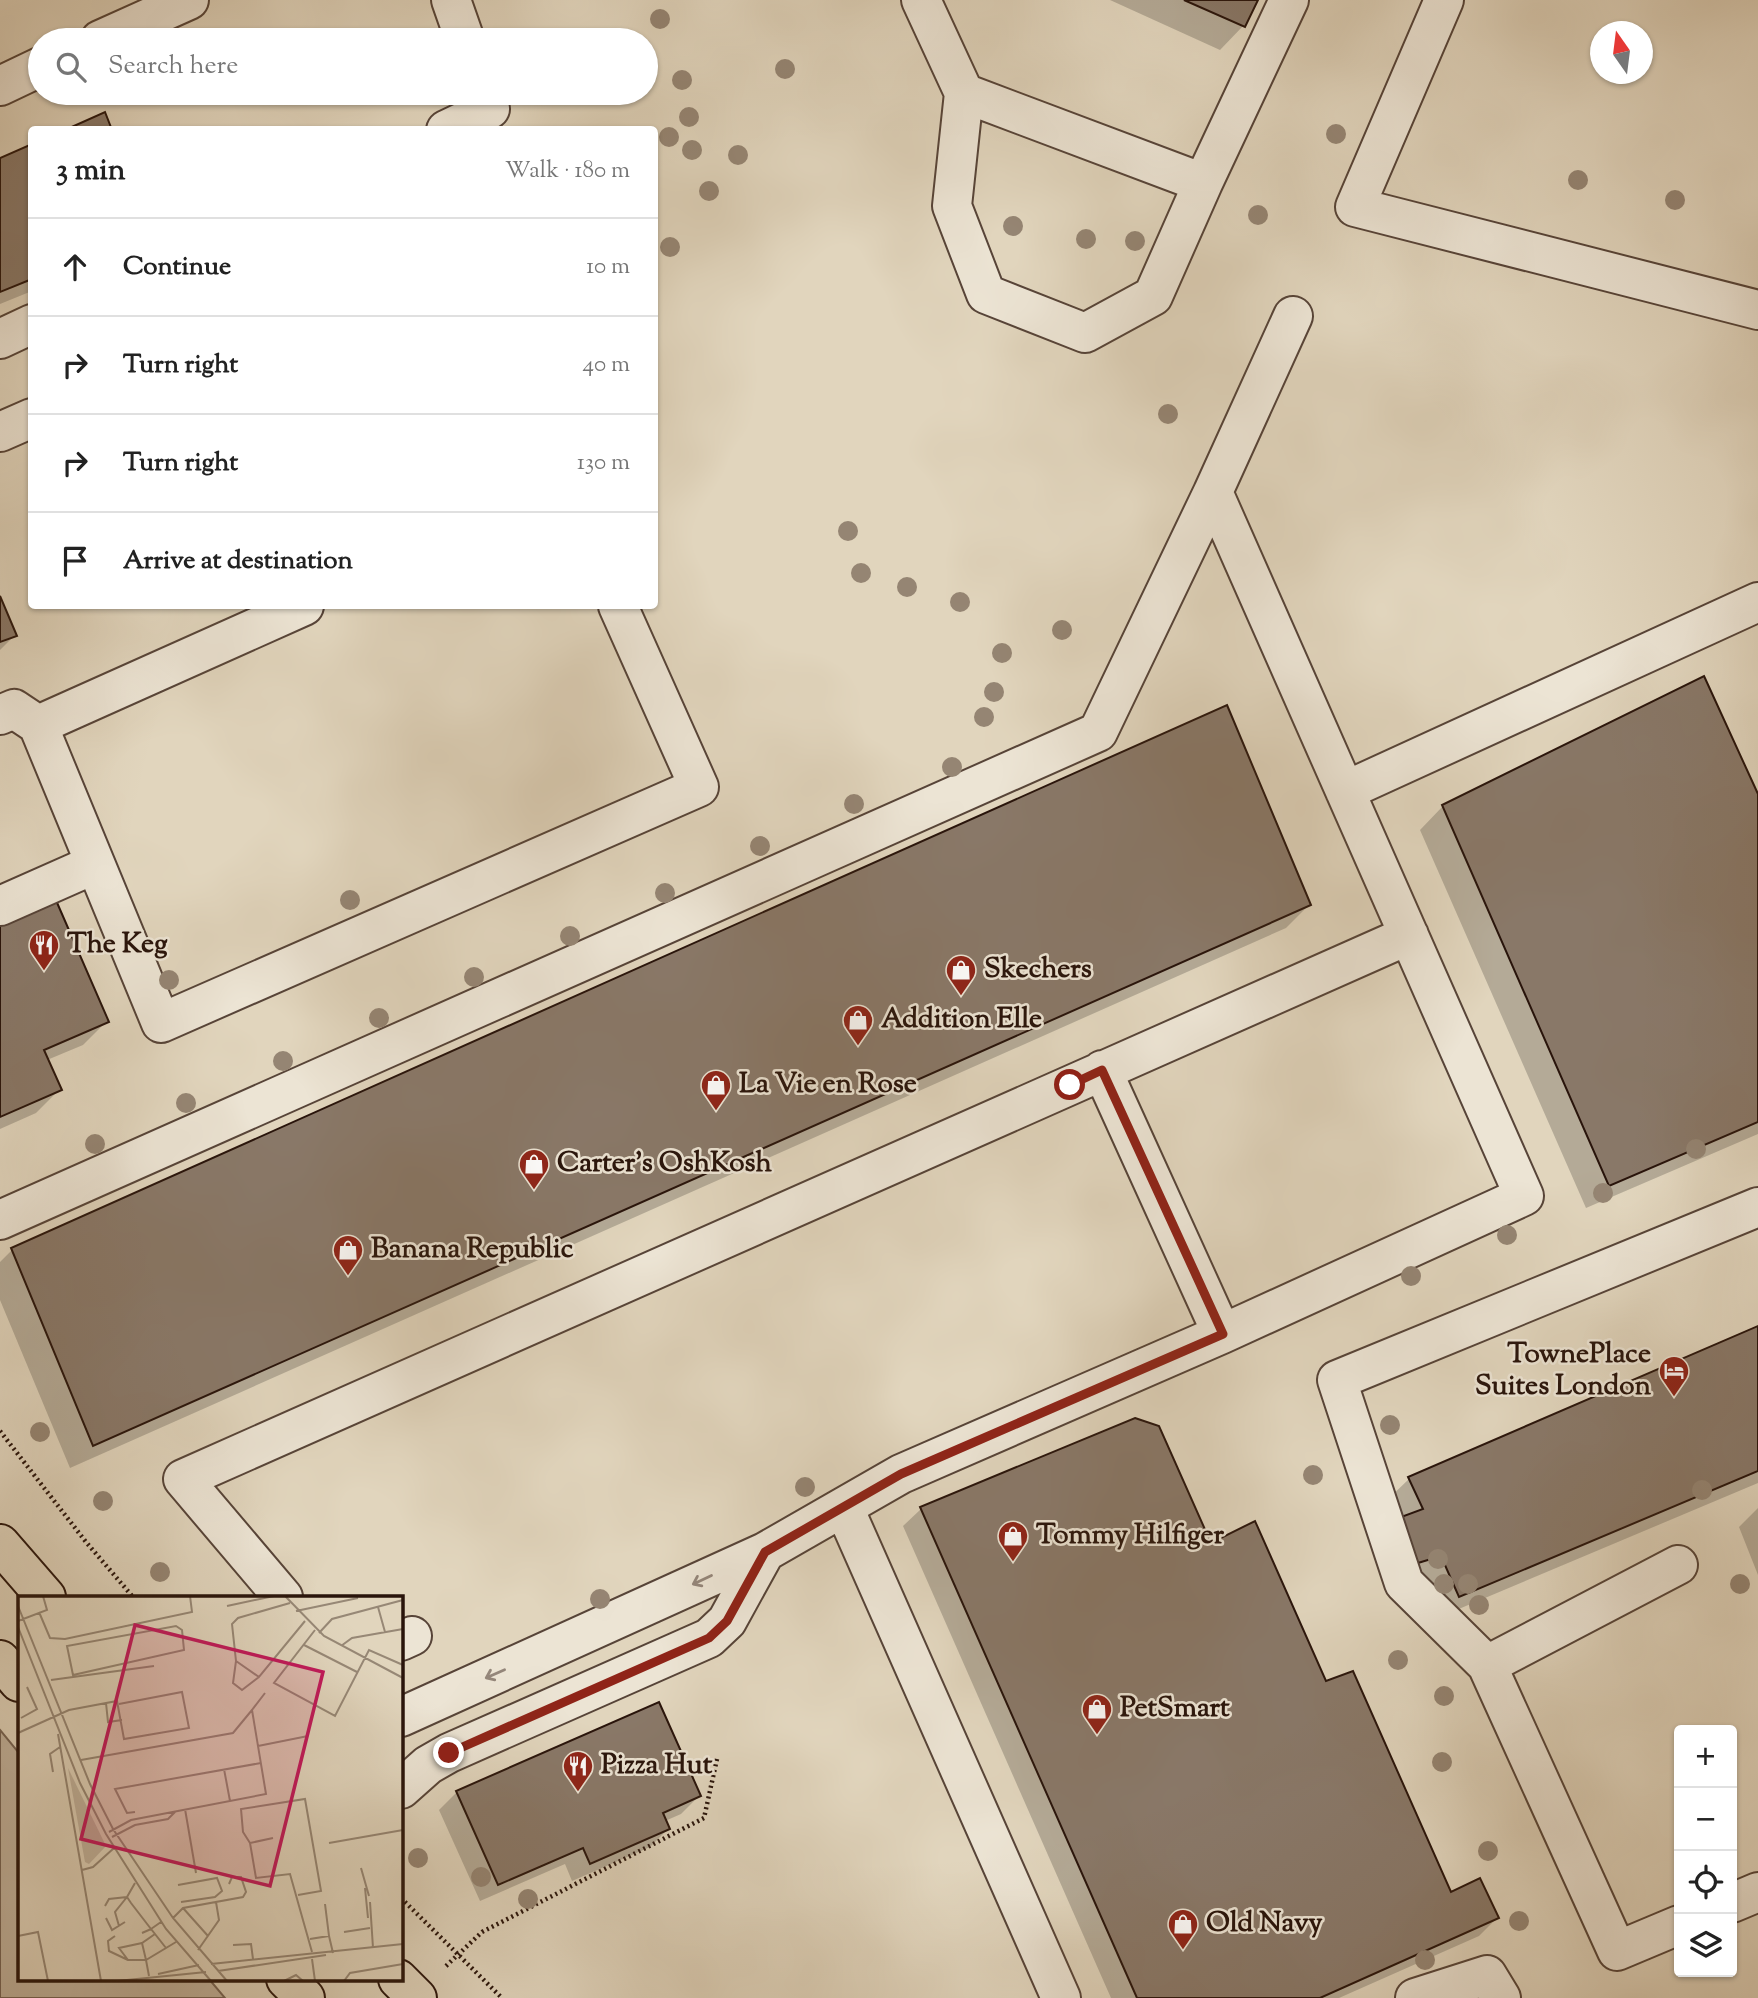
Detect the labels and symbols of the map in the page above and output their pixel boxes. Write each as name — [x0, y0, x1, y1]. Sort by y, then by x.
north arrow — [1590, 21, 1653, 84]
place label: The Keg — [67, 925, 168, 965]
restaurant icon: The Keg — [27, 928, 61, 972]
place label: Skechers — [984, 950, 1092, 990]
shop icon: Skechers — [944, 953, 978, 997]
place label: Addition Elle — [881, 1000, 1042, 1040]
shop icon: Addition Elle — [841, 1003, 875, 1047]
place label: La Vie en Rose — [739, 1065, 917, 1105]
shop icon: La Vie en Rose — [699, 1068, 733, 1112]
route start — [1054, 1069, 1085, 1100]
place label: Carter's OshKosh — [557, 1144, 773, 1184]
shop icon: Carter's OshKosh — [517, 1147, 551, 1191]
place label: Banana Republic — [371, 1230, 574, 1270]
shop icon: Banana Republic — [331, 1233, 365, 1277]
place label: TownePlace Suites London — [1475, 1335, 1651, 1407]
hotel icon: TownePlace Suites London — [1657, 1354, 1691, 1398]
place label: Tommy Hilfiger — [1036, 1516, 1225, 1556]
shop icon: Tommy Hilfiger — [996, 1519, 1030, 1563]
one-way arrow — [692, 1574, 713, 1587]
inset map — [18, 1596, 402, 1980]
one-way arrow — [485, 1667, 506, 1681]
place label: PetSmart — [1120, 1689, 1230, 1729]
shop icon: PetSmart — [1080, 1692, 1114, 1736]
route end — [433, 1737, 464, 1768]
place label: Pizza Hut — [601, 1746, 713, 1786]
restaurant icon: Pizza Hut — [561, 1749, 595, 1793]
place label: Old Navy — [1206, 1904, 1323, 1944]
shop icon: Old Navy — [1166, 1907, 1200, 1951]

